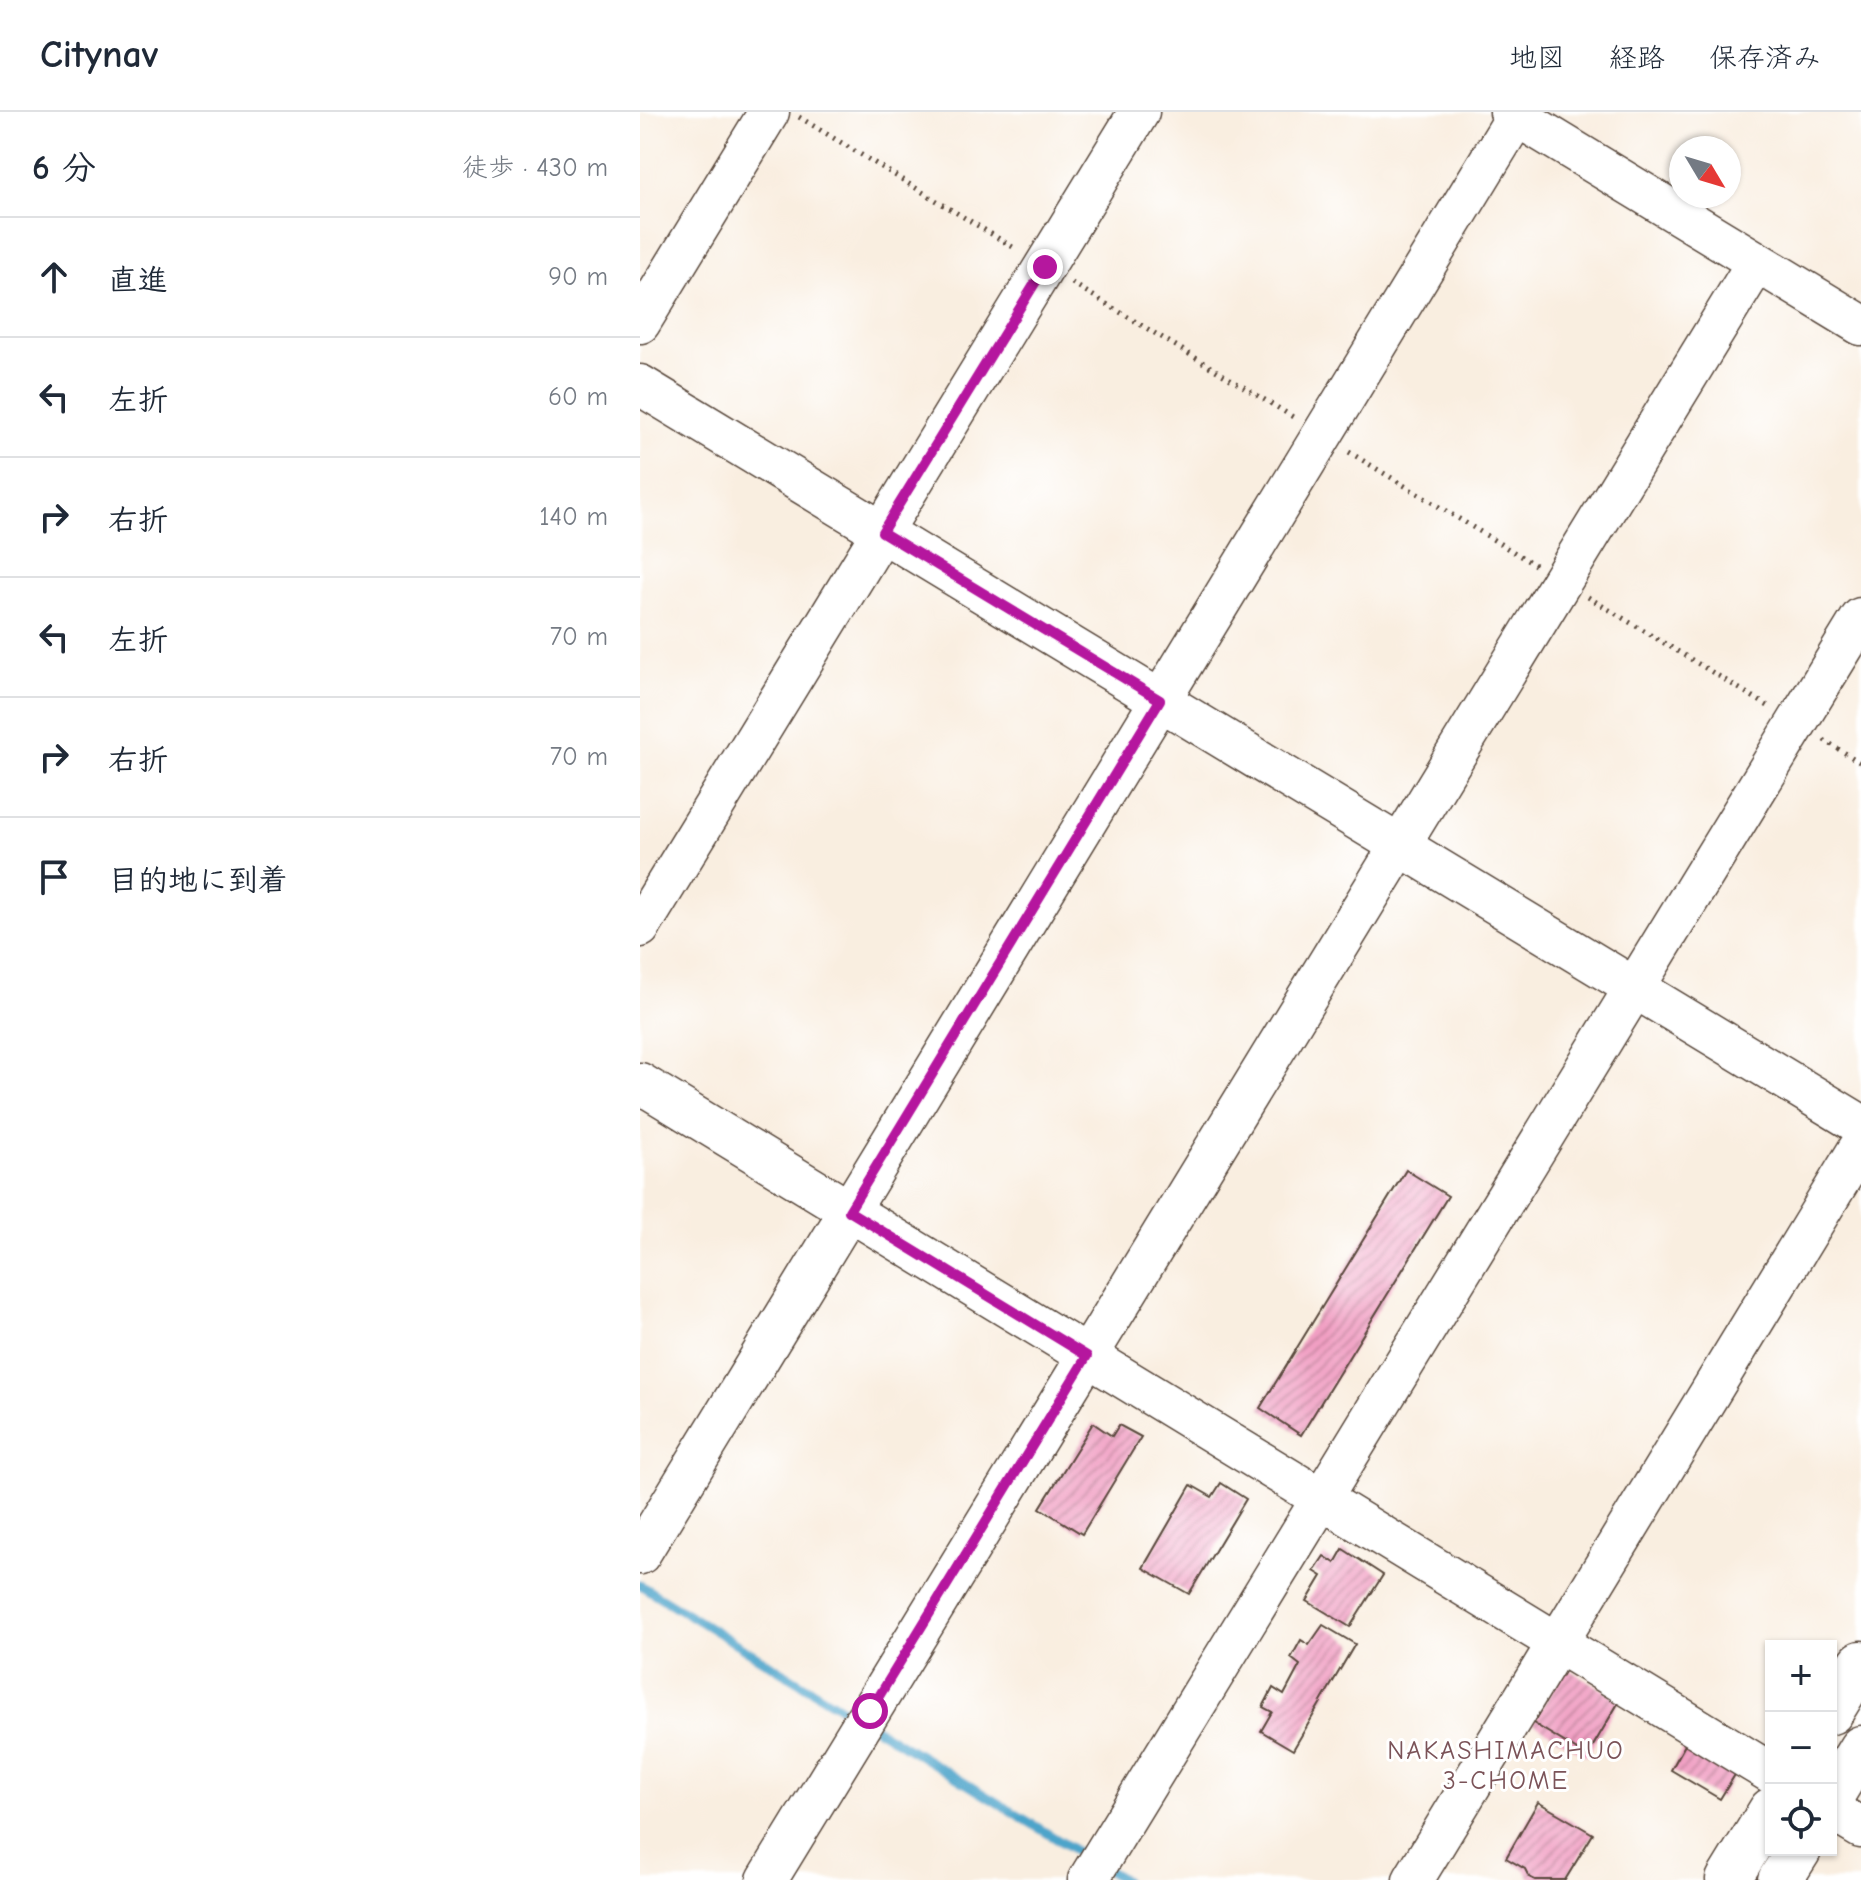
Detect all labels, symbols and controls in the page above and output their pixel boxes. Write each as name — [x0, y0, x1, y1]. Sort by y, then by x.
text: Citynav — [40, 33, 158, 77]
text: 地図 — [1509, 42, 1565, 74]
text: 経路 — [1609, 42, 1665, 74]
text: 保存済み — [1709, 42, 1821, 74]
north arrow — [1669, 136, 1741, 208]
text: 6 分 — [32, 148, 96, 188]
text: 徒歩 · 430 m — [462, 153, 608, 183]
route end — [1027, 249, 1063, 285]
icon: ahead — [32, 255, 76, 299]
text: 90 m — [548, 262, 608, 292]
text: 直進 — [108, 263, 168, 298]
icon: left — [32, 375, 76, 419]
text: 60 m — [548, 382, 608, 412]
text: 左折 — [108, 383, 168, 418]
icon: right — [32, 495, 76, 539]
text: 140 m — [539, 502, 608, 532]
text: 右折 — [108, 503, 168, 538]
icon: left — [32, 615, 76, 659]
text: 70 m — [550, 622, 608, 652]
text: 左折 — [108, 623, 168, 658]
icon: right — [32, 735, 76, 779]
text: 70 m — [550, 742, 608, 772]
text: 右折 — [108, 743, 168, 778]
icon: arrive — [32, 855, 76, 899]
text: 目的地に到着 — [108, 863, 288, 898]
map controls — [1765, 1640, 1837, 1856]
button: + — [1765, 1640, 1837, 1712]
route start — [852, 1693, 888, 1729]
button: − — [1765, 1712, 1837, 1784]
district label: NAKASHIMACHUO 3-CHOME — [1387, 1736, 1625, 1796]
button: locate — [1765, 1784, 1837, 1856]

